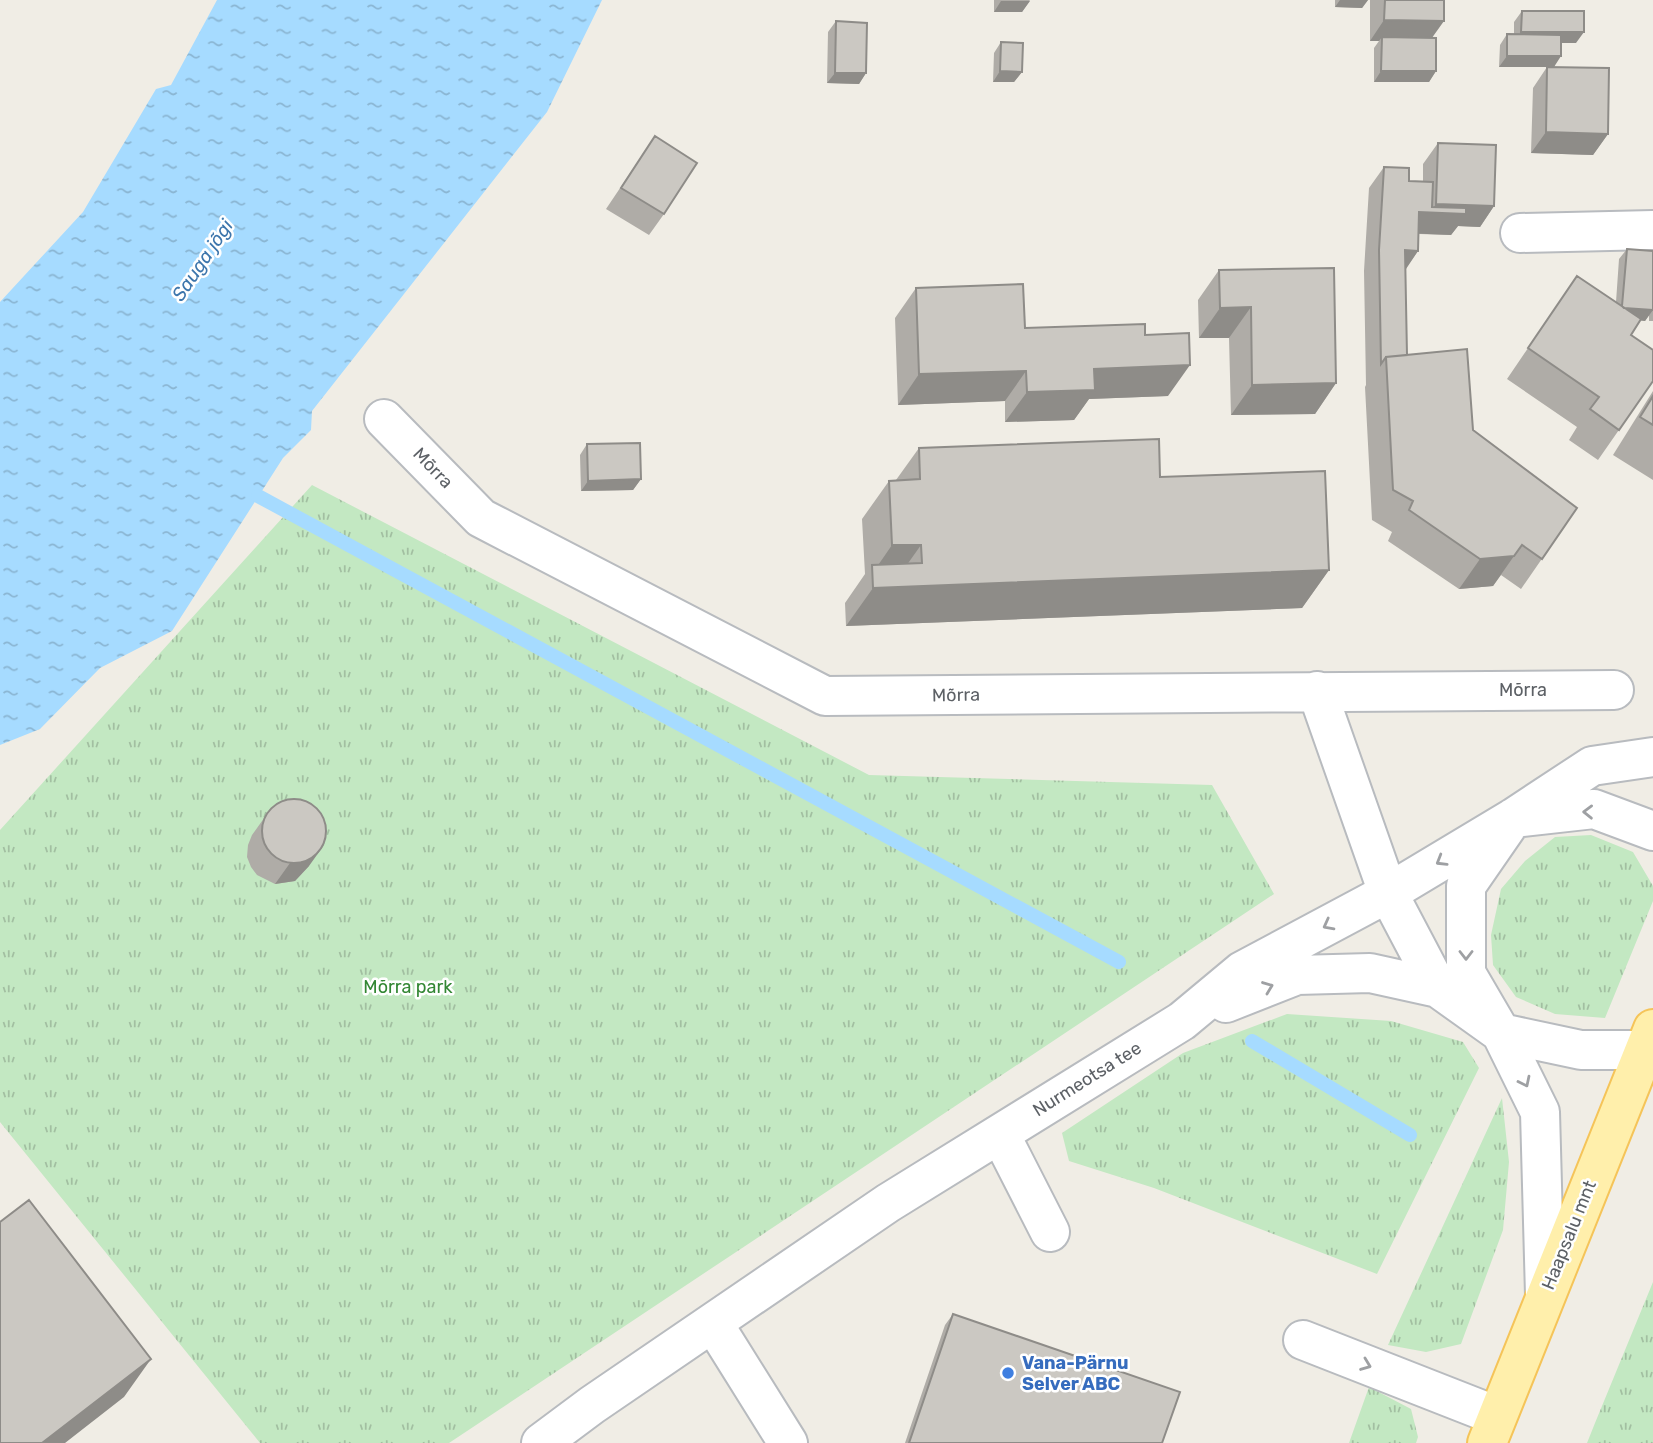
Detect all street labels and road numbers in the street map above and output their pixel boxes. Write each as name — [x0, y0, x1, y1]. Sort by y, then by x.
street label: Mõrra — [408, 443, 458, 493]
street label: Mõrra — [1499, 679, 1547, 701]
street label: Mõrra — [932, 684, 980, 706]
street label: Nurmeotsa tee — [1029, 1037, 1145, 1121]
street label: Haapsalu mnt — [1537, 1177, 1601, 1293]

